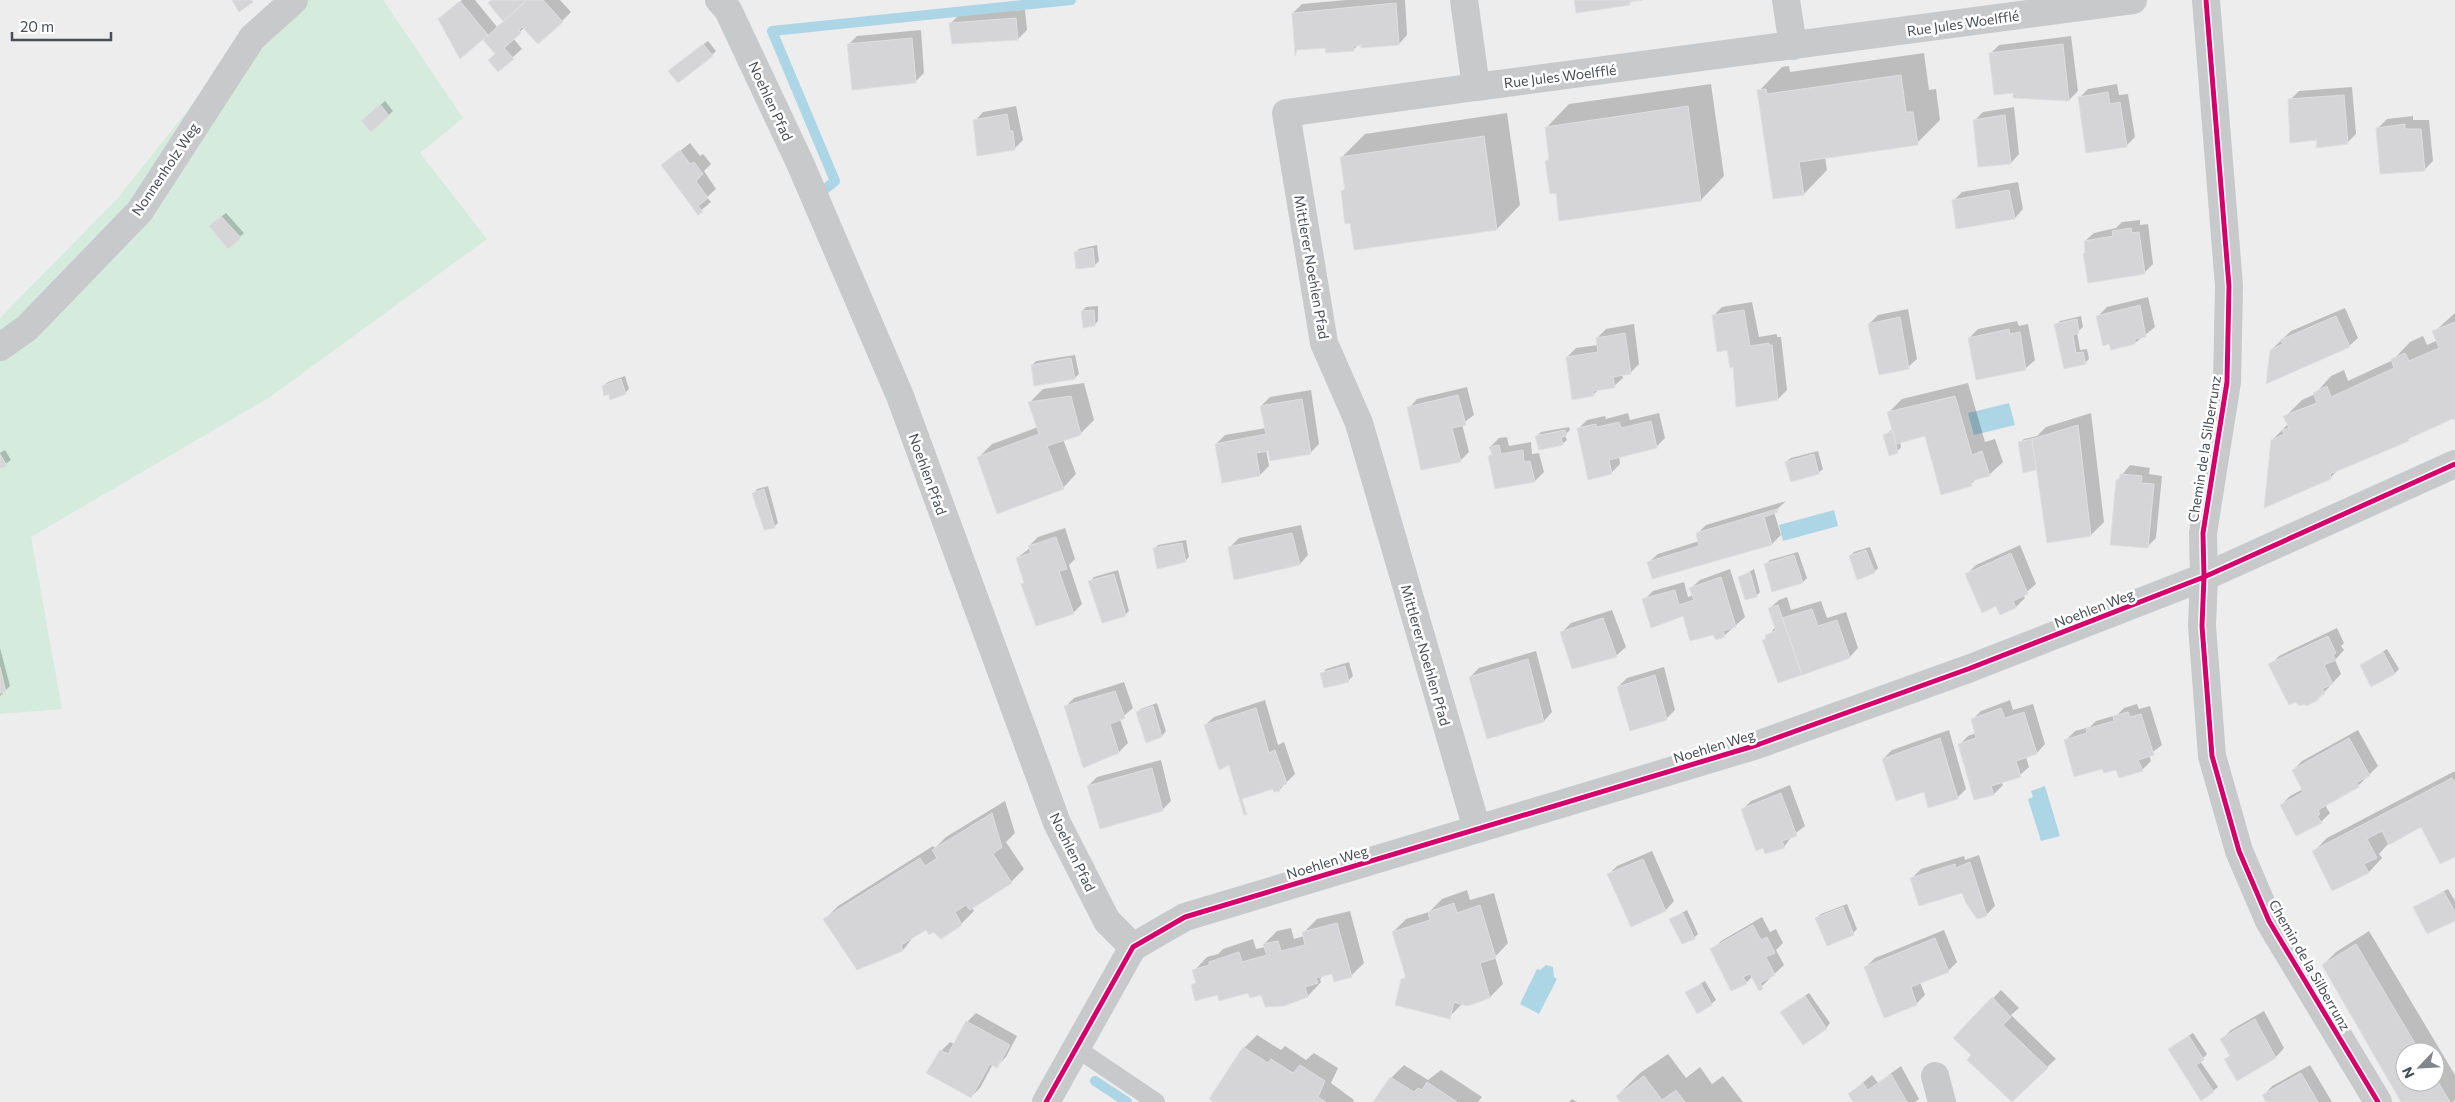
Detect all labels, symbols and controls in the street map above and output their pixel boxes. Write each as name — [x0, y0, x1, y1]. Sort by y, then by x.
street label: Rue Jules Woelfflé — [1906, 7, 2020, 39]
scale bar — [12, 10, 111, 42]
text: 20 m — [20, 17, 54, 35]
street label: Noehlen Pfad — [745, 59, 797, 143]
street label: Rue Jules Woelfflé — [1503, 61, 1617, 91]
street label: Nonnenholz Weg — [128, 119, 203, 219]
street label: Mittlerer Noehlen Pfad — [1291, 194, 1333, 340]
street label: Chemin de la Silberrunz — [2184, 374, 2224, 524]
street label: Noehlen Pfad — [905, 431, 951, 517]
street label: Mittlerer Noehlen Pfad — [1398, 582, 1454, 728]
street label: Noehlen Weg — [2052, 585, 2137, 631]
street label: Noehlen Weg — [1671, 725, 1757, 766]
street label: Noehlen Pfad — [1047, 810, 1099, 894]
street label: Noehlen Weg — [1284, 841, 1370, 882]
street label: Chemin de la Silberrunz — [2266, 897, 2354, 1033]
north arrow — [2395, 1042, 2445, 1092]
text: N — [2398, 1064, 2418, 1081]

